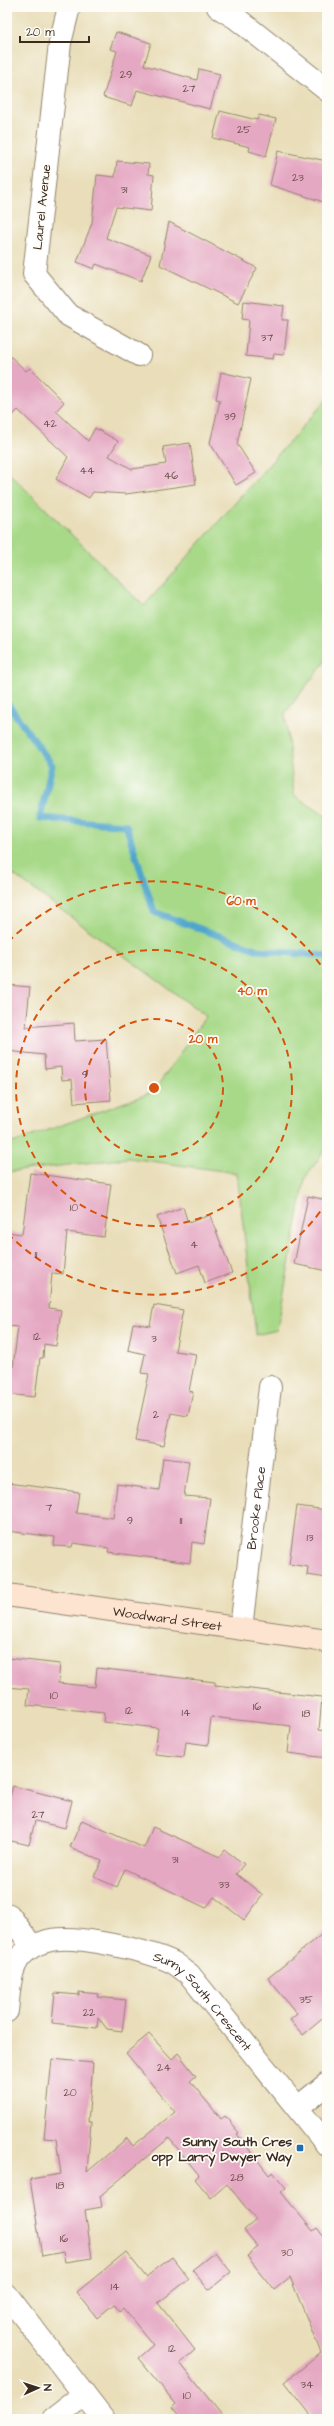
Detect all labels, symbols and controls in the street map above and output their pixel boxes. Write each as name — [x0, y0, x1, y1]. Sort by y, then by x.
scale bar — [20, 18, 89, 44]
text: 20 m — [26, 24, 55, 41]
house number: 29 — [120, 67, 132, 82]
house number: 27 — [182, 81, 196, 96]
house number: 25 — [237, 122, 251, 137]
street label: Laurel Avenue — [29, 163, 55, 251]
house number: 23 — [292, 170, 304, 185]
house number: 31 — [120, 182, 128, 197]
house number: 37 — [261, 330, 273, 345]
house number: 39 — [224, 409, 236, 424]
house number: 42 — [43, 416, 58, 431]
house number: 44 — [80, 463, 95, 478]
house number: 46 — [164, 468, 178, 483]
text: 60 m — [226, 893, 256, 910]
text: 40 m — [237, 983, 268, 1000]
text: 20 m — [188, 1031, 218, 1048]
house number: 9 — [82, 1067, 88, 1082]
centre of rings — [147, 1081, 161, 1095]
house number: 10 — [70, 1200, 78, 1215]
house number: 4 — [190, 1237, 198, 1252]
house number: 11 — [35, 1247, 38, 1262]
house number: 12 — [33, 1329, 42, 1344]
house number: 3 — [151, 1331, 157, 1346]
house number: 2 — [153, 1407, 160, 1422]
street label: Brooke Place — [243, 1465, 270, 1551]
house number: 7 — [46, 1500, 53, 1515]
house number: 9 — [127, 1513, 133, 1528]
house number: 11 — [180, 1513, 183, 1528]
house number: 13 — [306, 1530, 314, 1545]
street label: Woodward Street — [112, 1602, 224, 1636]
house number: 10 — [50, 1688, 58, 1703]
house number: 16 — [253, 1699, 261, 1714]
house number: 12 — [125, 1703, 134, 1718]
house number: 14 — [182, 1705, 191, 1720]
house number: 18 — [302, 1706, 310, 1721]
house number: 27 — [31, 1807, 45, 1822]
house number: 31 — [171, 1852, 179, 1867]
house number: 33 — [218, 1877, 230, 1892]
street label: Sunny South Crescent — [151, 1948, 256, 2056]
house number: 35 — [299, 1992, 313, 2007]
house number: 22 — [83, 2005, 96, 2020]
house number: 24 — [157, 2060, 171, 2075]
house number: 20 — [63, 2085, 77, 2100]
place label: Sunny South Cres opp Larry Dwyer Way — [151, 2133, 293, 2167]
marker: Sunny South Cres opp Larry Dwyer Way — [295, 2143, 305, 2153]
house number: 28 — [230, 2170, 244, 2185]
house number: 18 — [56, 2178, 64, 2193]
house number: 16 — [60, 2231, 68, 2246]
house number: 30 — [281, 2245, 293, 2260]
house number: 14 — [111, 2279, 120, 2294]
house number: 12 — [168, 2341, 177, 2356]
north arrow — [18, 2368, 58, 2408]
house number: 34 — [300, 2377, 314, 2392]
text: N — [40, 2384, 55, 2391]
house number: 10 — [183, 2388, 191, 2403]

